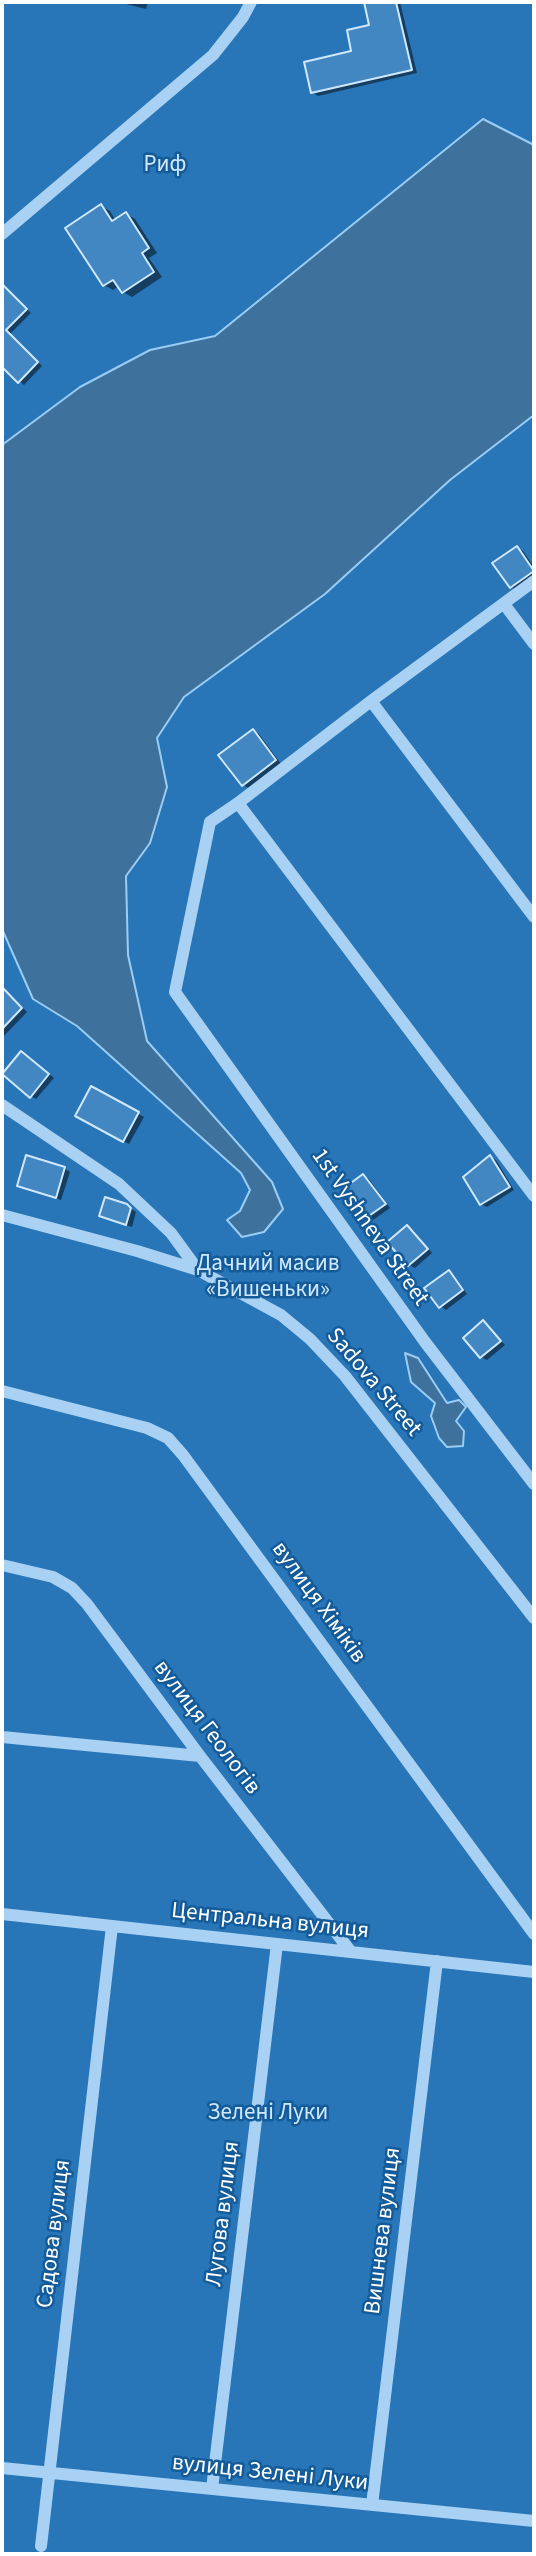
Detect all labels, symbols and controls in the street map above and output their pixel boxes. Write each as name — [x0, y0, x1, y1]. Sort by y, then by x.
park label: Риф — [144, 152, 186, 180]
street label: 1st Vyshneva Street — [304, 1144, 434, 1312]
park label: Дачний масив «Вишеньки» — [196, 1251, 340, 1305]
street label: Sadova Street — [320, 1323, 426, 1443]
street label: вулиця Хіміків — [265, 1537, 371, 1669]
street label: вулиця Геологів — [147, 1655, 265, 1801]
street label: Центральна вулиця — [170, 1898, 370, 1946]
park label: Зелені Луки — [208, 2100, 328, 2128]
street label: Лугова вулиця — [201, 2140, 247, 2288]
street label: Вишнева вулиця — [360, 2146, 408, 2316]
street label: Садова вулиця — [32, 2158, 78, 2310]
street label: вулиця Зелені Луки — [171, 2450, 369, 2498]

